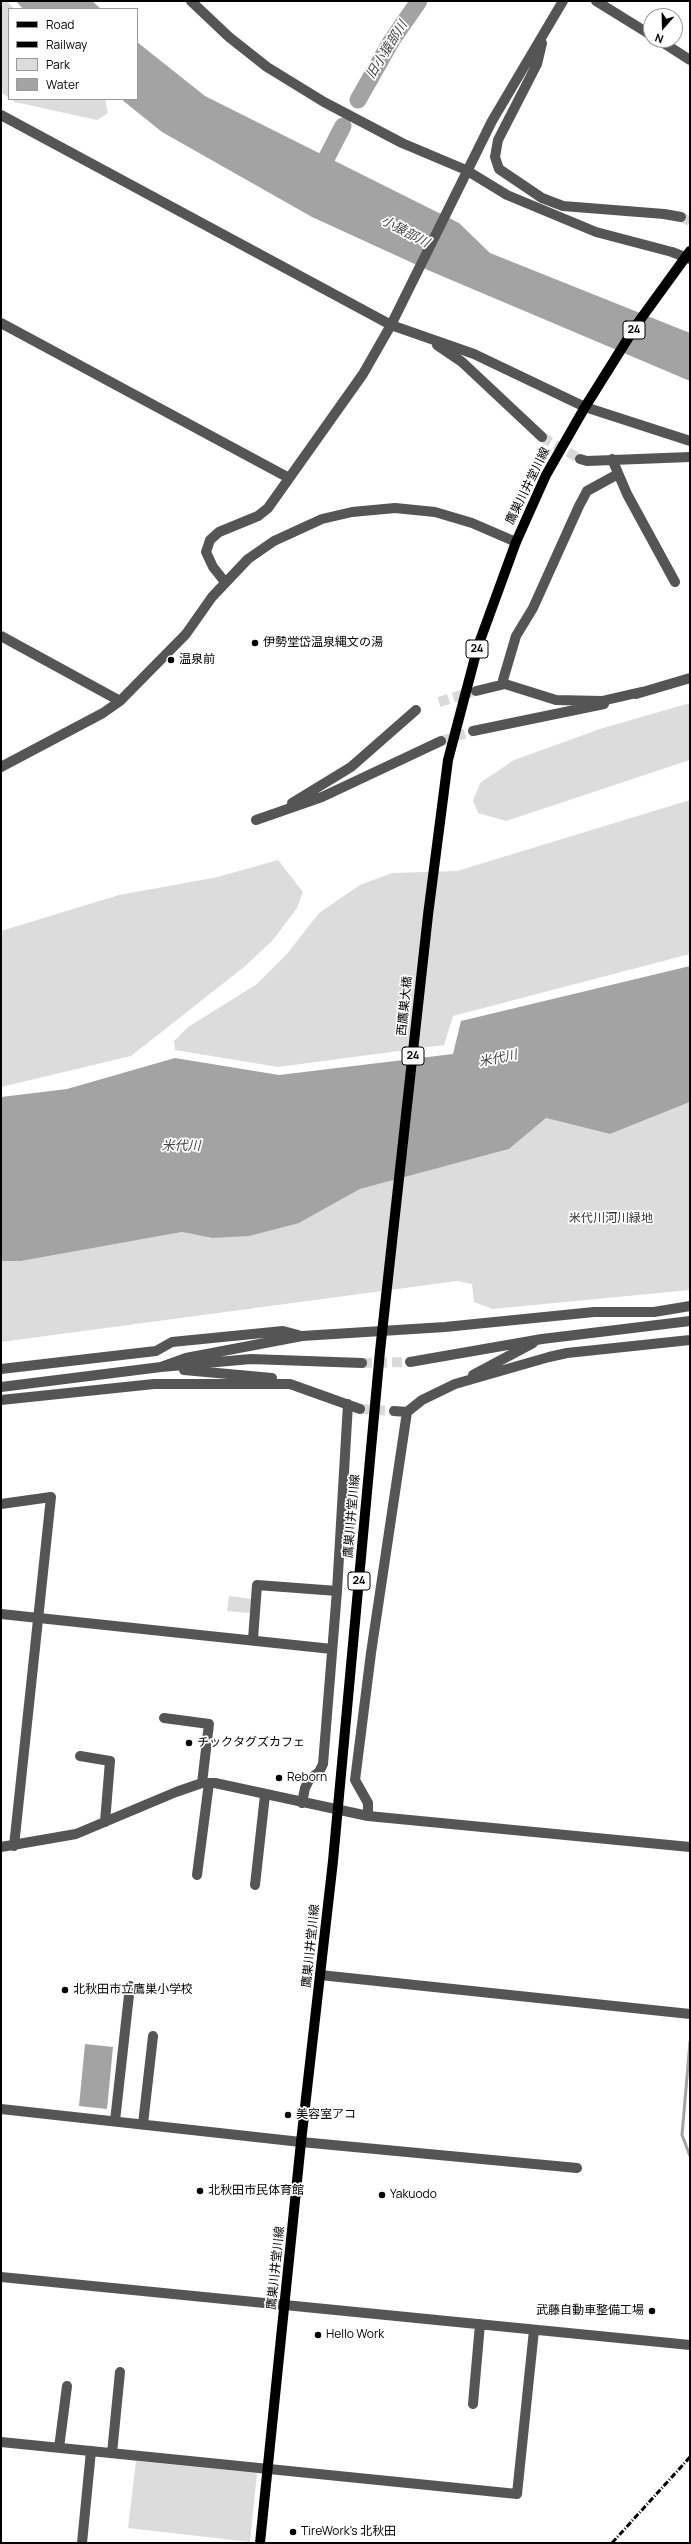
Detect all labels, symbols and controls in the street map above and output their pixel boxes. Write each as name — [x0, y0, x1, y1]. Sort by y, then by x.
legend — [8, 8, 138, 100]
north arrow — [643, 8, 683, 48]
text: Road — [46, 16, 74, 33]
water label: 旧小猿部川 — [363, 18, 411, 82]
text: N — [653, 30, 665, 47]
text: Railway — [46, 36, 87, 53]
text: Park — [46, 56, 70, 73]
text: Water — [46, 76, 79, 93]
water label: 小猿部川 — [378, 213, 432, 251]
road number: 24 — [623, 321, 645, 339]
street label: 鷹巣川井堂川線 — [503, 445, 553, 527]
place label: 伊勢堂岱温泉縄文の湯 — [263, 636, 383, 650]
marker: 伊勢堂岱温泉縄文の湯 — [250, 638, 260, 648]
road number: 24 — [466, 640, 488, 658]
place label: 温泉前 — [179, 653, 215, 667]
marker: 温泉前 — [166, 655, 176, 665]
street label: 西鷹巣大橋 — [395, 975, 415, 1037]
road number: 24 — [402, 1047, 424, 1065]
water label: 米代川 — [477, 1047, 519, 1071]
water label: 米代川 — [162, 1138, 200, 1154]
park label: 米代川河川緑地 — [569, 1212, 653, 1226]
street label: 鷹巣川井堂川線 — [341, 1474, 363, 1558]
road number: 24 — [348, 1572, 370, 1590]
place label: チックタグズカフェ — [197, 1736, 305, 1750]
marker: チックタグズカフェ — [184, 1738, 194, 1748]
place label: Reborn — [287, 1771, 327, 1785]
marker: Reborn — [274, 1773, 284, 1783]
street label: 鷹巣川井堂川線 — [299, 1903, 323, 1989]
place label: 北秋田市立鷹巣小学校 — [73, 1983, 193, 1997]
marker: 北秋田市立鷹巣小学校 — [60, 1985, 70, 1995]
place label: 美容室アコ — [296, 2108, 356, 2122]
marker: 美容室アコ — [283, 2110, 293, 2120]
place label: 北秋田市民体育館 — [208, 2184, 304, 2198]
marker: 北秋田市民体育館 — [195, 2186, 205, 2196]
place label: Yakuodo — [390, 2188, 437, 2202]
marker: Yakuodo — [377, 2190, 387, 2200]
street label: 鷹巣川井堂川線 — [264, 2225, 288, 2311]
place label: 武藤自動車整備工場 — [536, 2304, 644, 2318]
marker: 武藤自動車整備工場 — [647, 2306, 657, 2316]
place label: Hello Work — [326, 2328, 384, 2342]
marker: Hello Work — [313, 2330, 323, 2340]
place label: TireWork's 北秋田 — [301, 2525, 396, 2539]
marker: TireWork's 北秋田 — [288, 2527, 298, 2537]

